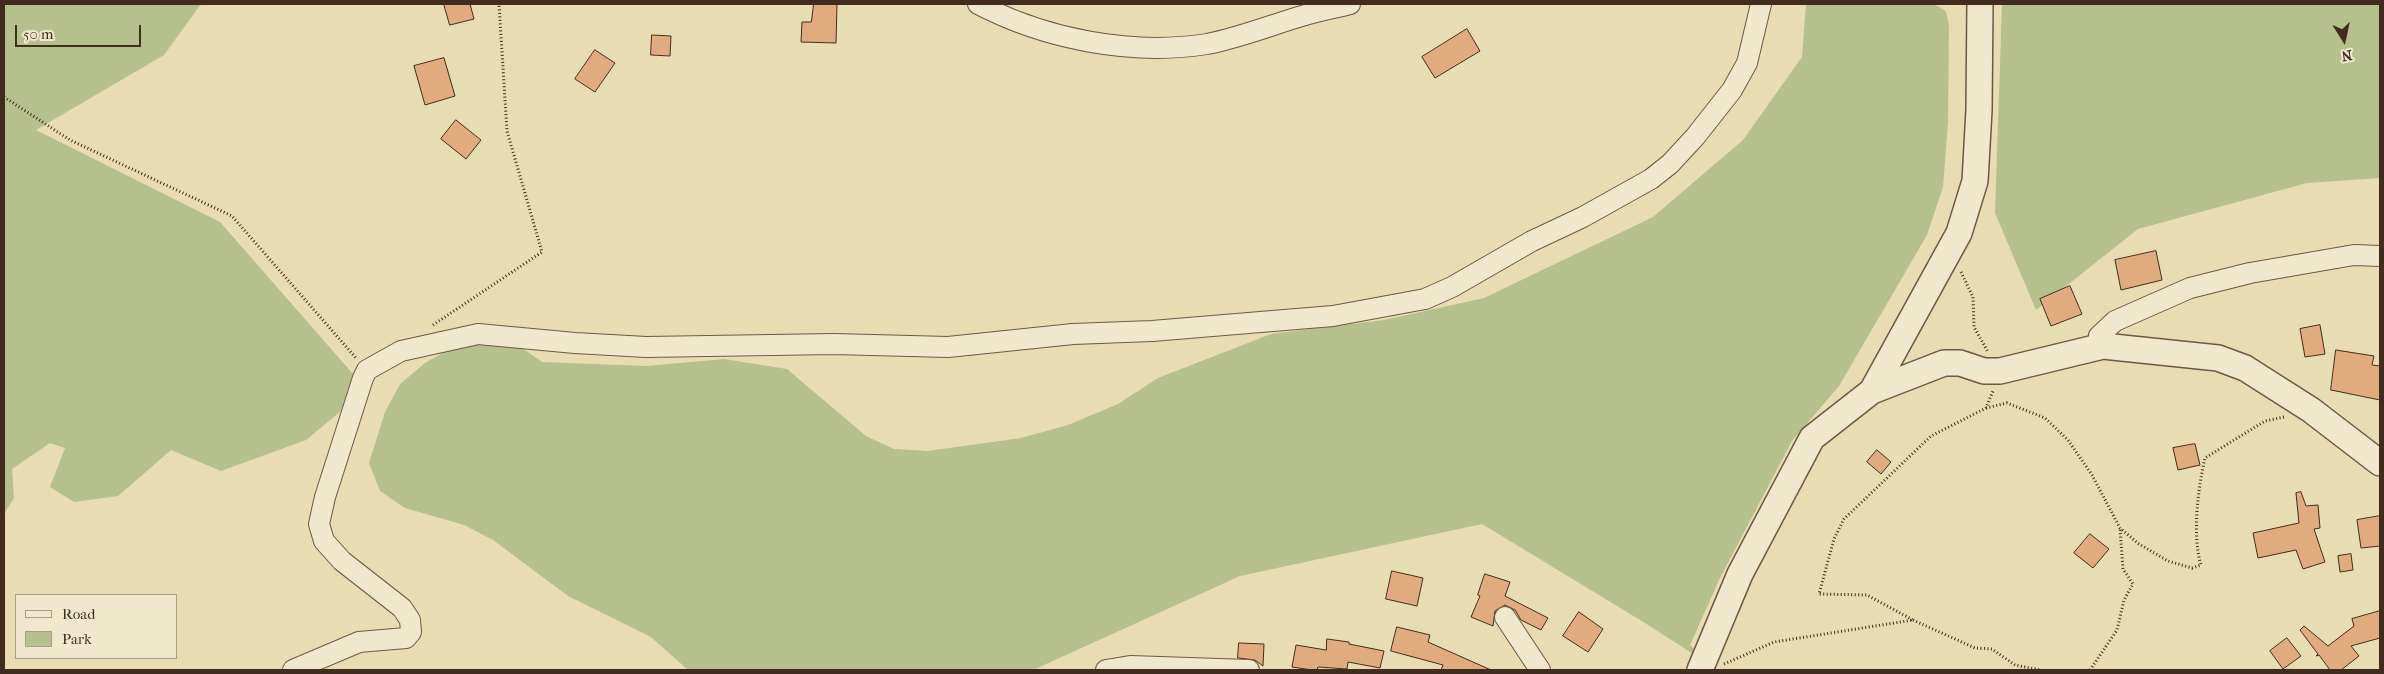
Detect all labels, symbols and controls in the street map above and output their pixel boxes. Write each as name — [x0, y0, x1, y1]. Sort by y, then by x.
scale bar — [18, 15, 144, 47]
north arrow — [2319, 15, 2369, 65]
text: 50 m — [23, 25, 53, 43]
text: N — [2340, 46, 2353, 65]
legend — [15, 594, 178, 659]
text: Road — [62, 605, 95, 623]
text: Park — [62, 630, 92, 648]

